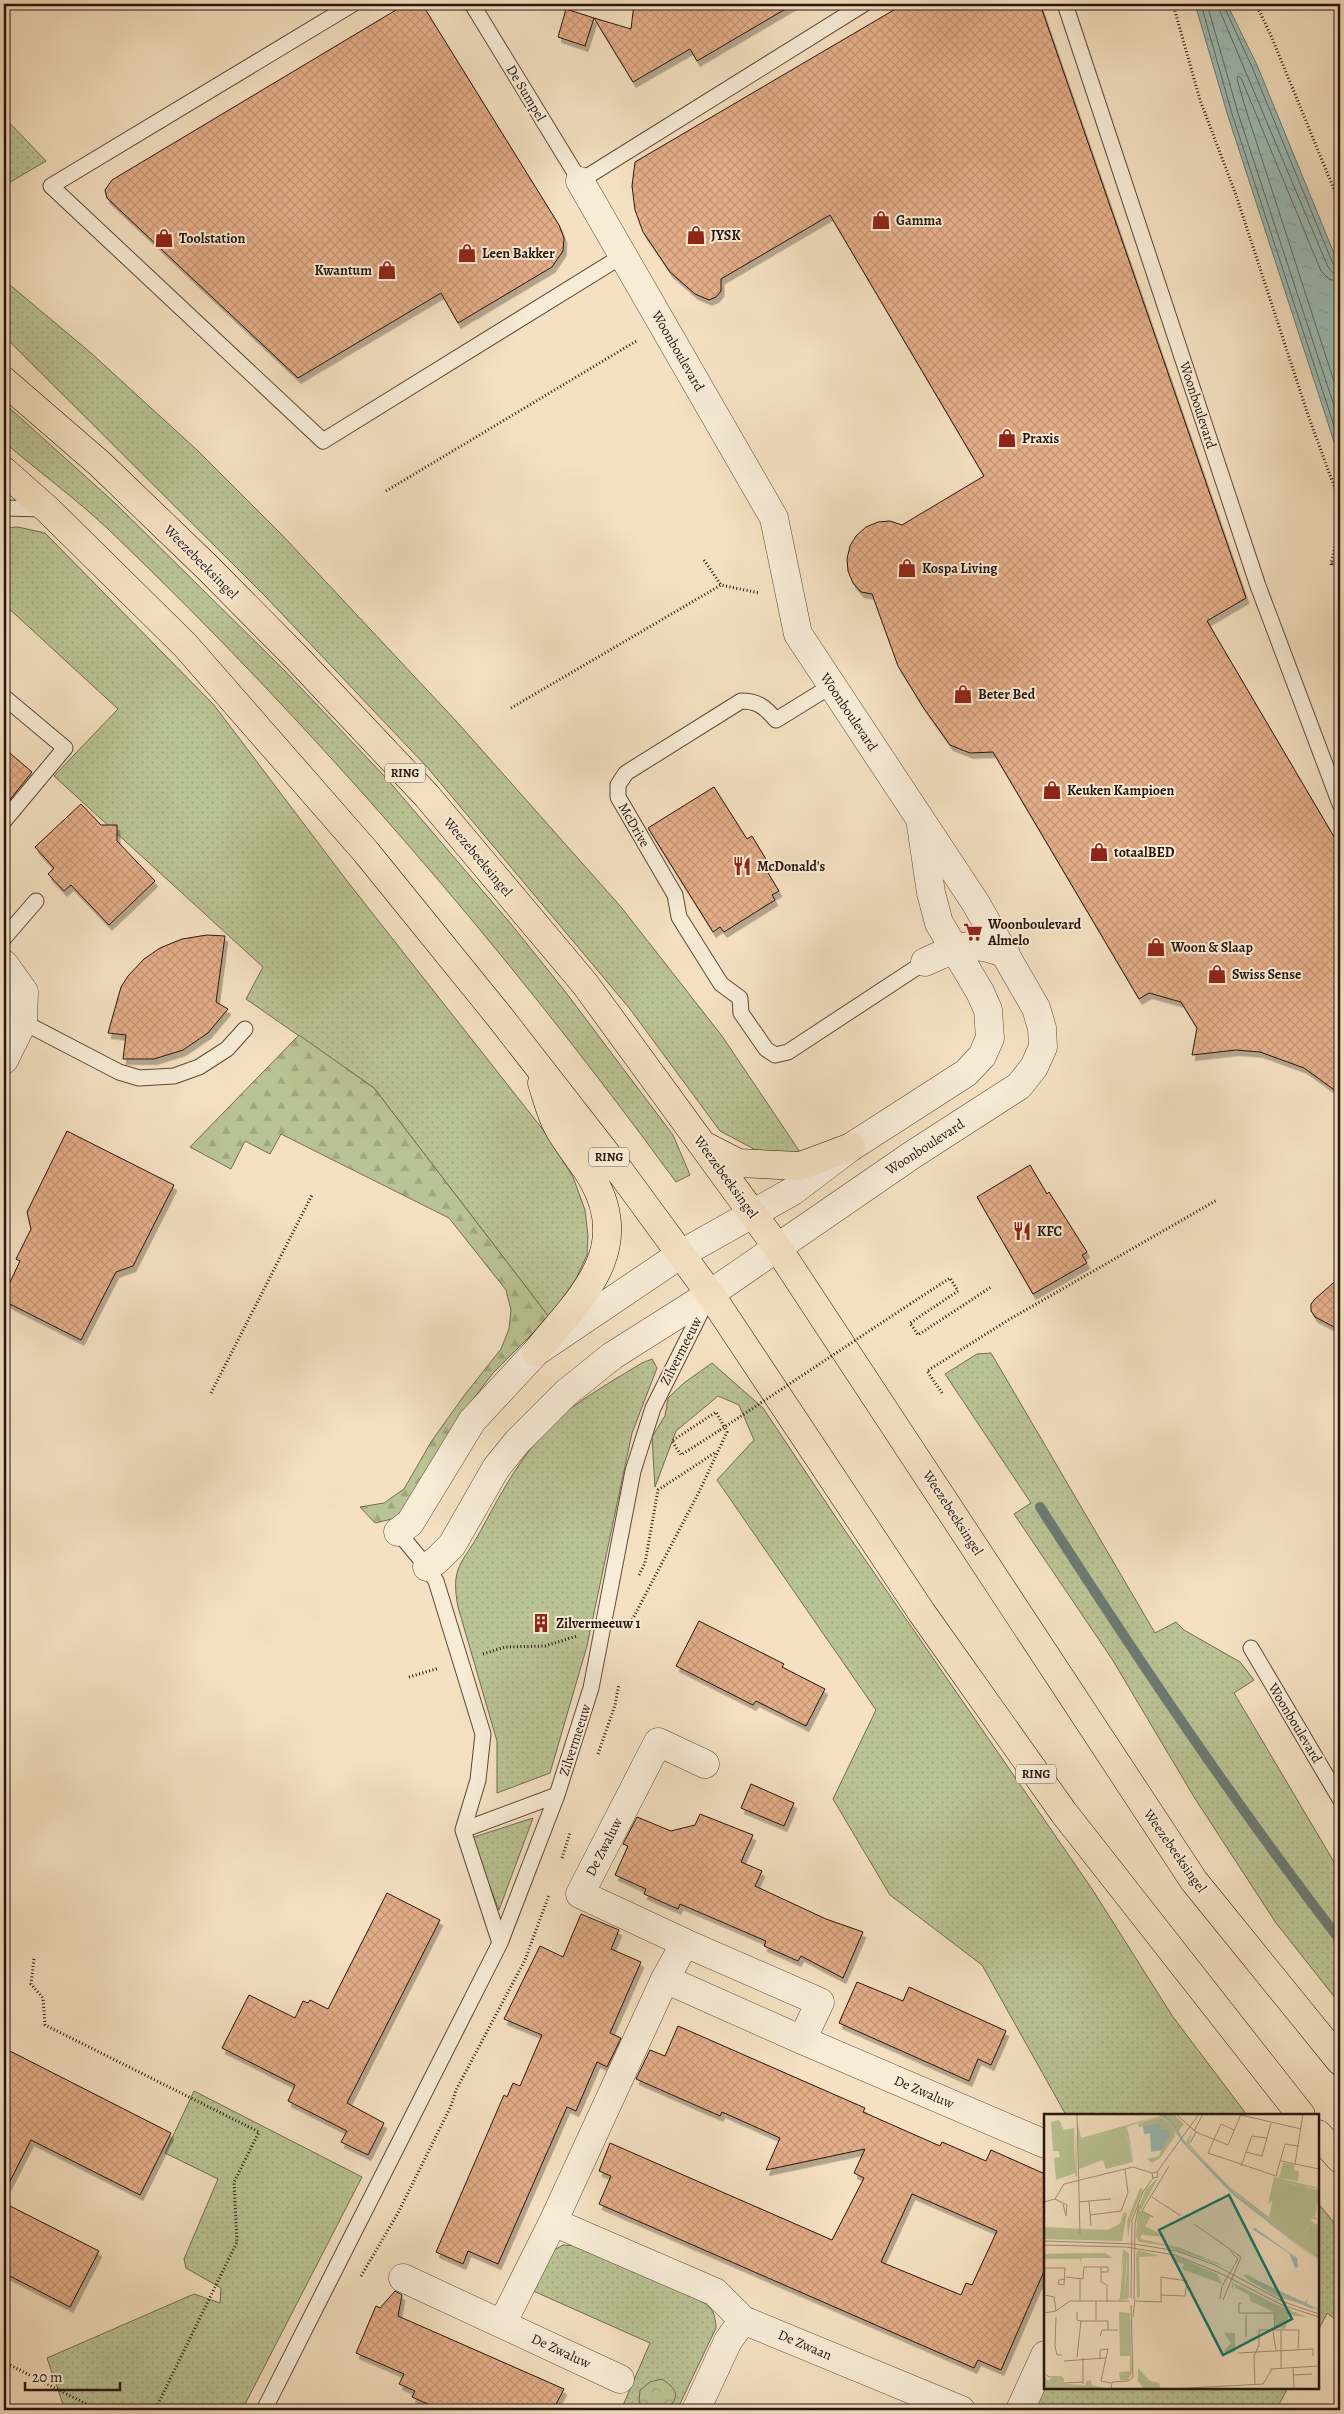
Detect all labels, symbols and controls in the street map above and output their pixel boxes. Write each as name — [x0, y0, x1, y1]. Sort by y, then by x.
street label: De Sumpel — [502, 61, 551, 125]
shop icon: Gamma — [870, 209, 892, 231]
place label: Gamma — [896, 211, 942, 230]
shop icon: JYSK — [685, 224, 707, 246]
place label: JYSK — [711, 226, 741, 245]
shop icon: Toolstation — [153, 227, 175, 249]
place label: Toolstation — [179, 229, 245, 248]
shop icon: Leen Bakker — [456, 242, 478, 264]
place label: Leen Bakker — [482, 244, 555, 263]
shop icon: Kwantum — [376, 259, 398, 281]
place label: Kwantum — [314, 261, 372, 280]
street label: Woonboulevard — [647, 306, 709, 395]
street label: Woonboulevard — [1175, 358, 1221, 451]
shop icon: Praxis — [996, 427, 1018, 449]
place label: Praxis — [1022, 429, 1059, 448]
street label: Weezebeeksingel — [159, 520, 243, 604]
shop icon: Kospa Living — [896, 557, 918, 579]
place label: Kospa Living — [922, 559, 998, 578]
street label: Woonboulevard — [815, 668, 882, 755]
shop icon: Beter Bed — [952, 683, 974, 705]
place label: Beter Bed — [978, 685, 1036, 704]
road number: RING — [385, 764, 425, 782]
shop icon: Keuken Kampioen — [1041, 779, 1063, 801]
place label: Keuken Kampioen — [1067, 781, 1174, 800]
street label: McDrive — [614, 799, 654, 851]
street label: Weezebeeksingel — [439, 813, 517, 901]
shop icon: totaalBED — [1088, 841, 1110, 863]
place label: totaalBED — [1114, 843, 1175, 862]
restaurant icon: McDonald's — [731, 855, 753, 877]
place label: McDonald's — [757, 857, 825, 876]
place label: Woonboulevard Almelo — [987, 915, 1082, 950]
supermarket icon: Woonboulevard Almelo — [962, 921, 984, 943]
shop icon: Woon & Slaap — [1145, 936, 1167, 958]
place label: Woon & Slaap — [1170, 938, 1253, 957]
shop icon: Swiss Sense — [1206, 963, 1228, 985]
place label: Swiss Sense — [1232, 965, 1302, 984]
street label: Woonboulevard — [881, 1114, 968, 1180]
street label: Weezebeeksingel — [689, 1131, 763, 1223]
road number: RING — [589, 1148, 629, 1166]
restaurant icon: KFC — [1011, 1220, 1033, 1242]
place label: KFC — [1037, 1222, 1062, 1241]
street label: Zilvermeeuw — [656, 1313, 706, 1389]
street label: Weezebeeksingel — [918, 1466, 988, 1560]
building icon: Zilvermeeuw 1 — [530, 1612, 552, 1634]
place label: Zilvermeeuw 1 — [556, 1614, 641, 1633]
street label: Woonboulevard — [1263, 1679, 1327, 1767]
street label: Zilvermeeuw — [554, 1701, 596, 1778]
road number: RING — [1016, 1765, 1056, 1784]
street label: Weezebeeksingel — [1139, 1805, 1211, 1897]
street label: De Zwaluw — [581, 1814, 627, 1880]
street label: De Zwaluw — [891, 2071, 957, 2113]
inset map — [1044, 2114, 1319, 2389]
street label: De Zwaan — [775, 2325, 835, 2365]
street label: De Zwaluw — [528, 2329, 594, 2373]
scale bar — [25, 2359, 120, 2391]
text: 20 m — [32, 2367, 63, 2387]

